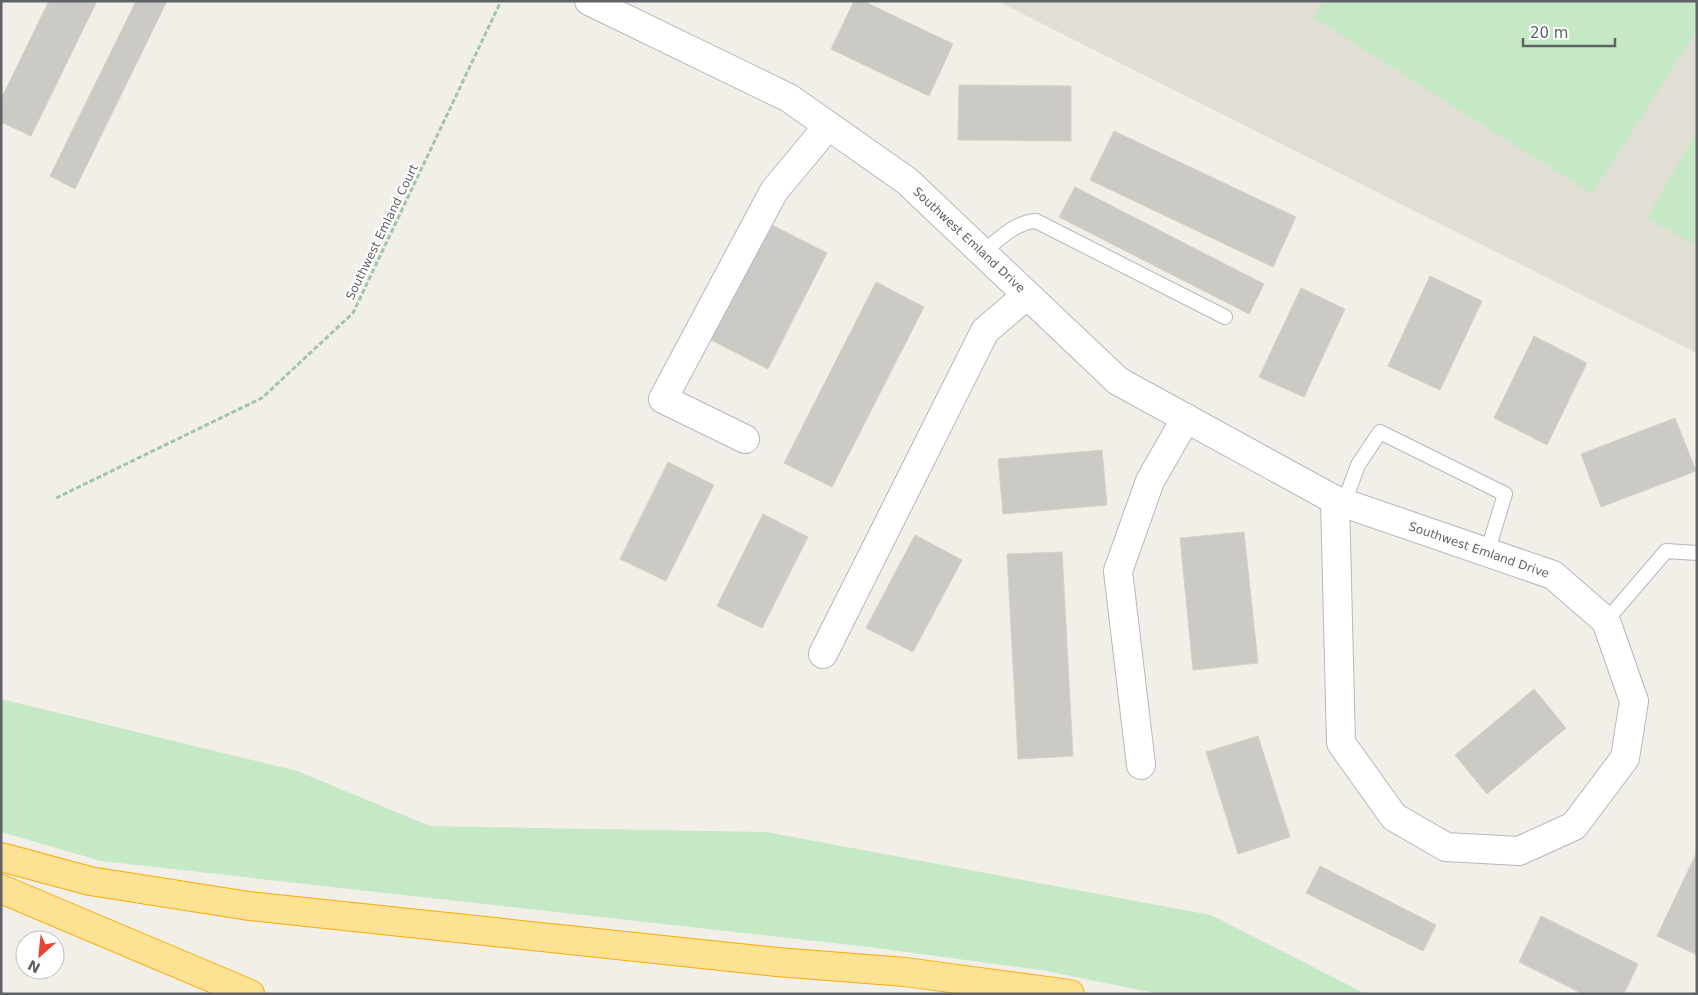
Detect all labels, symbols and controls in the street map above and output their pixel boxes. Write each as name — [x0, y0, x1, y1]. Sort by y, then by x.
scale bar — [1523, 15, 1616, 47]
text: 20 m — [1530, 24, 1568, 42]
street label: Southwest Emland Court — [343, 162, 421, 302]
street label: Southwest Emland Drive — [910, 184, 1028, 296]
street label: Southwest Emland Drive — [1407, 519, 1551, 581]
north arrow — [15, 930, 65, 980]
text: N — [25, 957, 43, 976]

